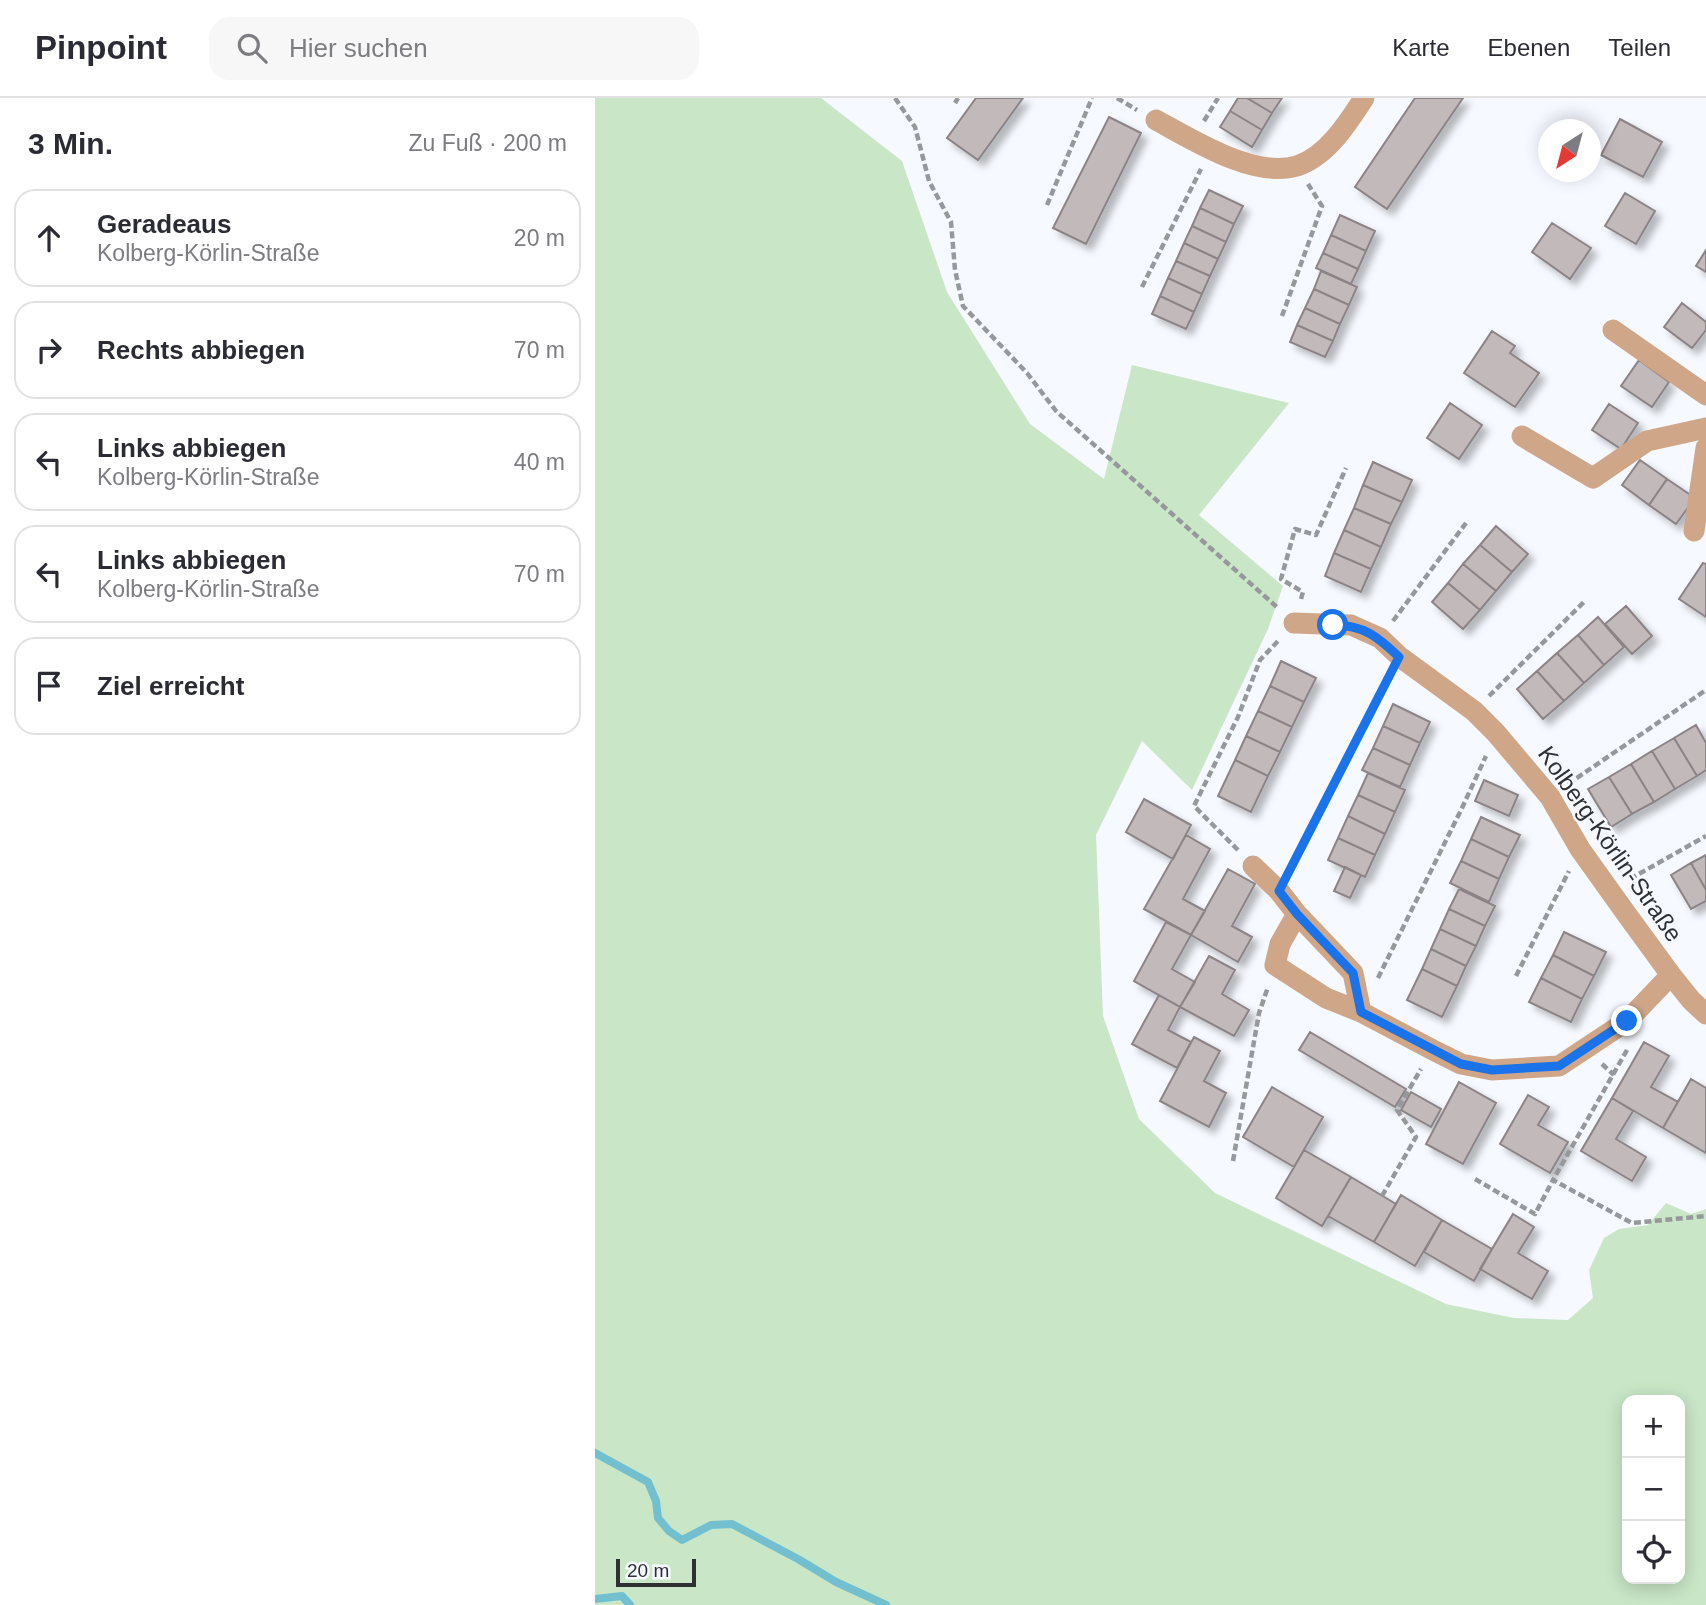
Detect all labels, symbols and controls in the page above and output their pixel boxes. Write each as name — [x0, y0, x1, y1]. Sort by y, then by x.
search box — [209, 17, 699, 80]
text: Pinpoint — [35, 29, 167, 66]
icon: search — [233, 29, 271, 67]
text: Hier suchen — [289, 33, 428, 63]
text: Karte — [1392, 34, 1450, 61]
text: Ebenen — [1488, 34, 1570, 61]
text: Teilen — [1608, 34, 1671, 61]
north arrow — [1538, 119, 1601, 182]
text: 3 Min. — [28, 127, 113, 160]
text: Zu Fuß · 200 m — [409, 130, 567, 156]
text: Geradeaus — [97, 209, 231, 239]
icon: ahead — [30, 219, 68, 257]
text: 20 m — [514, 225, 565, 251]
text: Kolberg-Körlin-Straße — [97, 240, 319, 266]
icon: right — [30, 331, 68, 369]
text: Rechts abbiegen — [97, 335, 305, 365]
text: 70 m — [514, 337, 565, 363]
text: Links abbiegen — [97, 433, 286, 463]
icon: left — [30, 443, 68, 481]
text: 40 m — [514, 449, 565, 475]
text: Kolberg-Körlin-Straße — [97, 464, 319, 490]
text: Links abbiegen — [97, 545, 286, 575]
icon: left — [30, 555, 68, 593]
text: 70 m — [514, 561, 565, 587]
text: Kolberg-Körlin-Straße — [97, 576, 319, 602]
route start — [1317, 609, 1348, 640]
icon: arrive — [30, 667, 68, 705]
text: Ziel erreicht — [97, 671, 244, 701]
street label: Kolberg-Körlin-Straße — [1533, 741, 1688, 947]
route end — [1611, 1005, 1642, 1036]
map controls — [1622, 1395, 1685, 1584]
button: + — [1622, 1395, 1685, 1458]
button: − — [1622, 1458, 1685, 1521]
button: locate — [1622, 1521, 1685, 1584]
scale bar — [616, 1556, 697, 1588]
text: 20 m — [627, 1560, 669, 1581]

